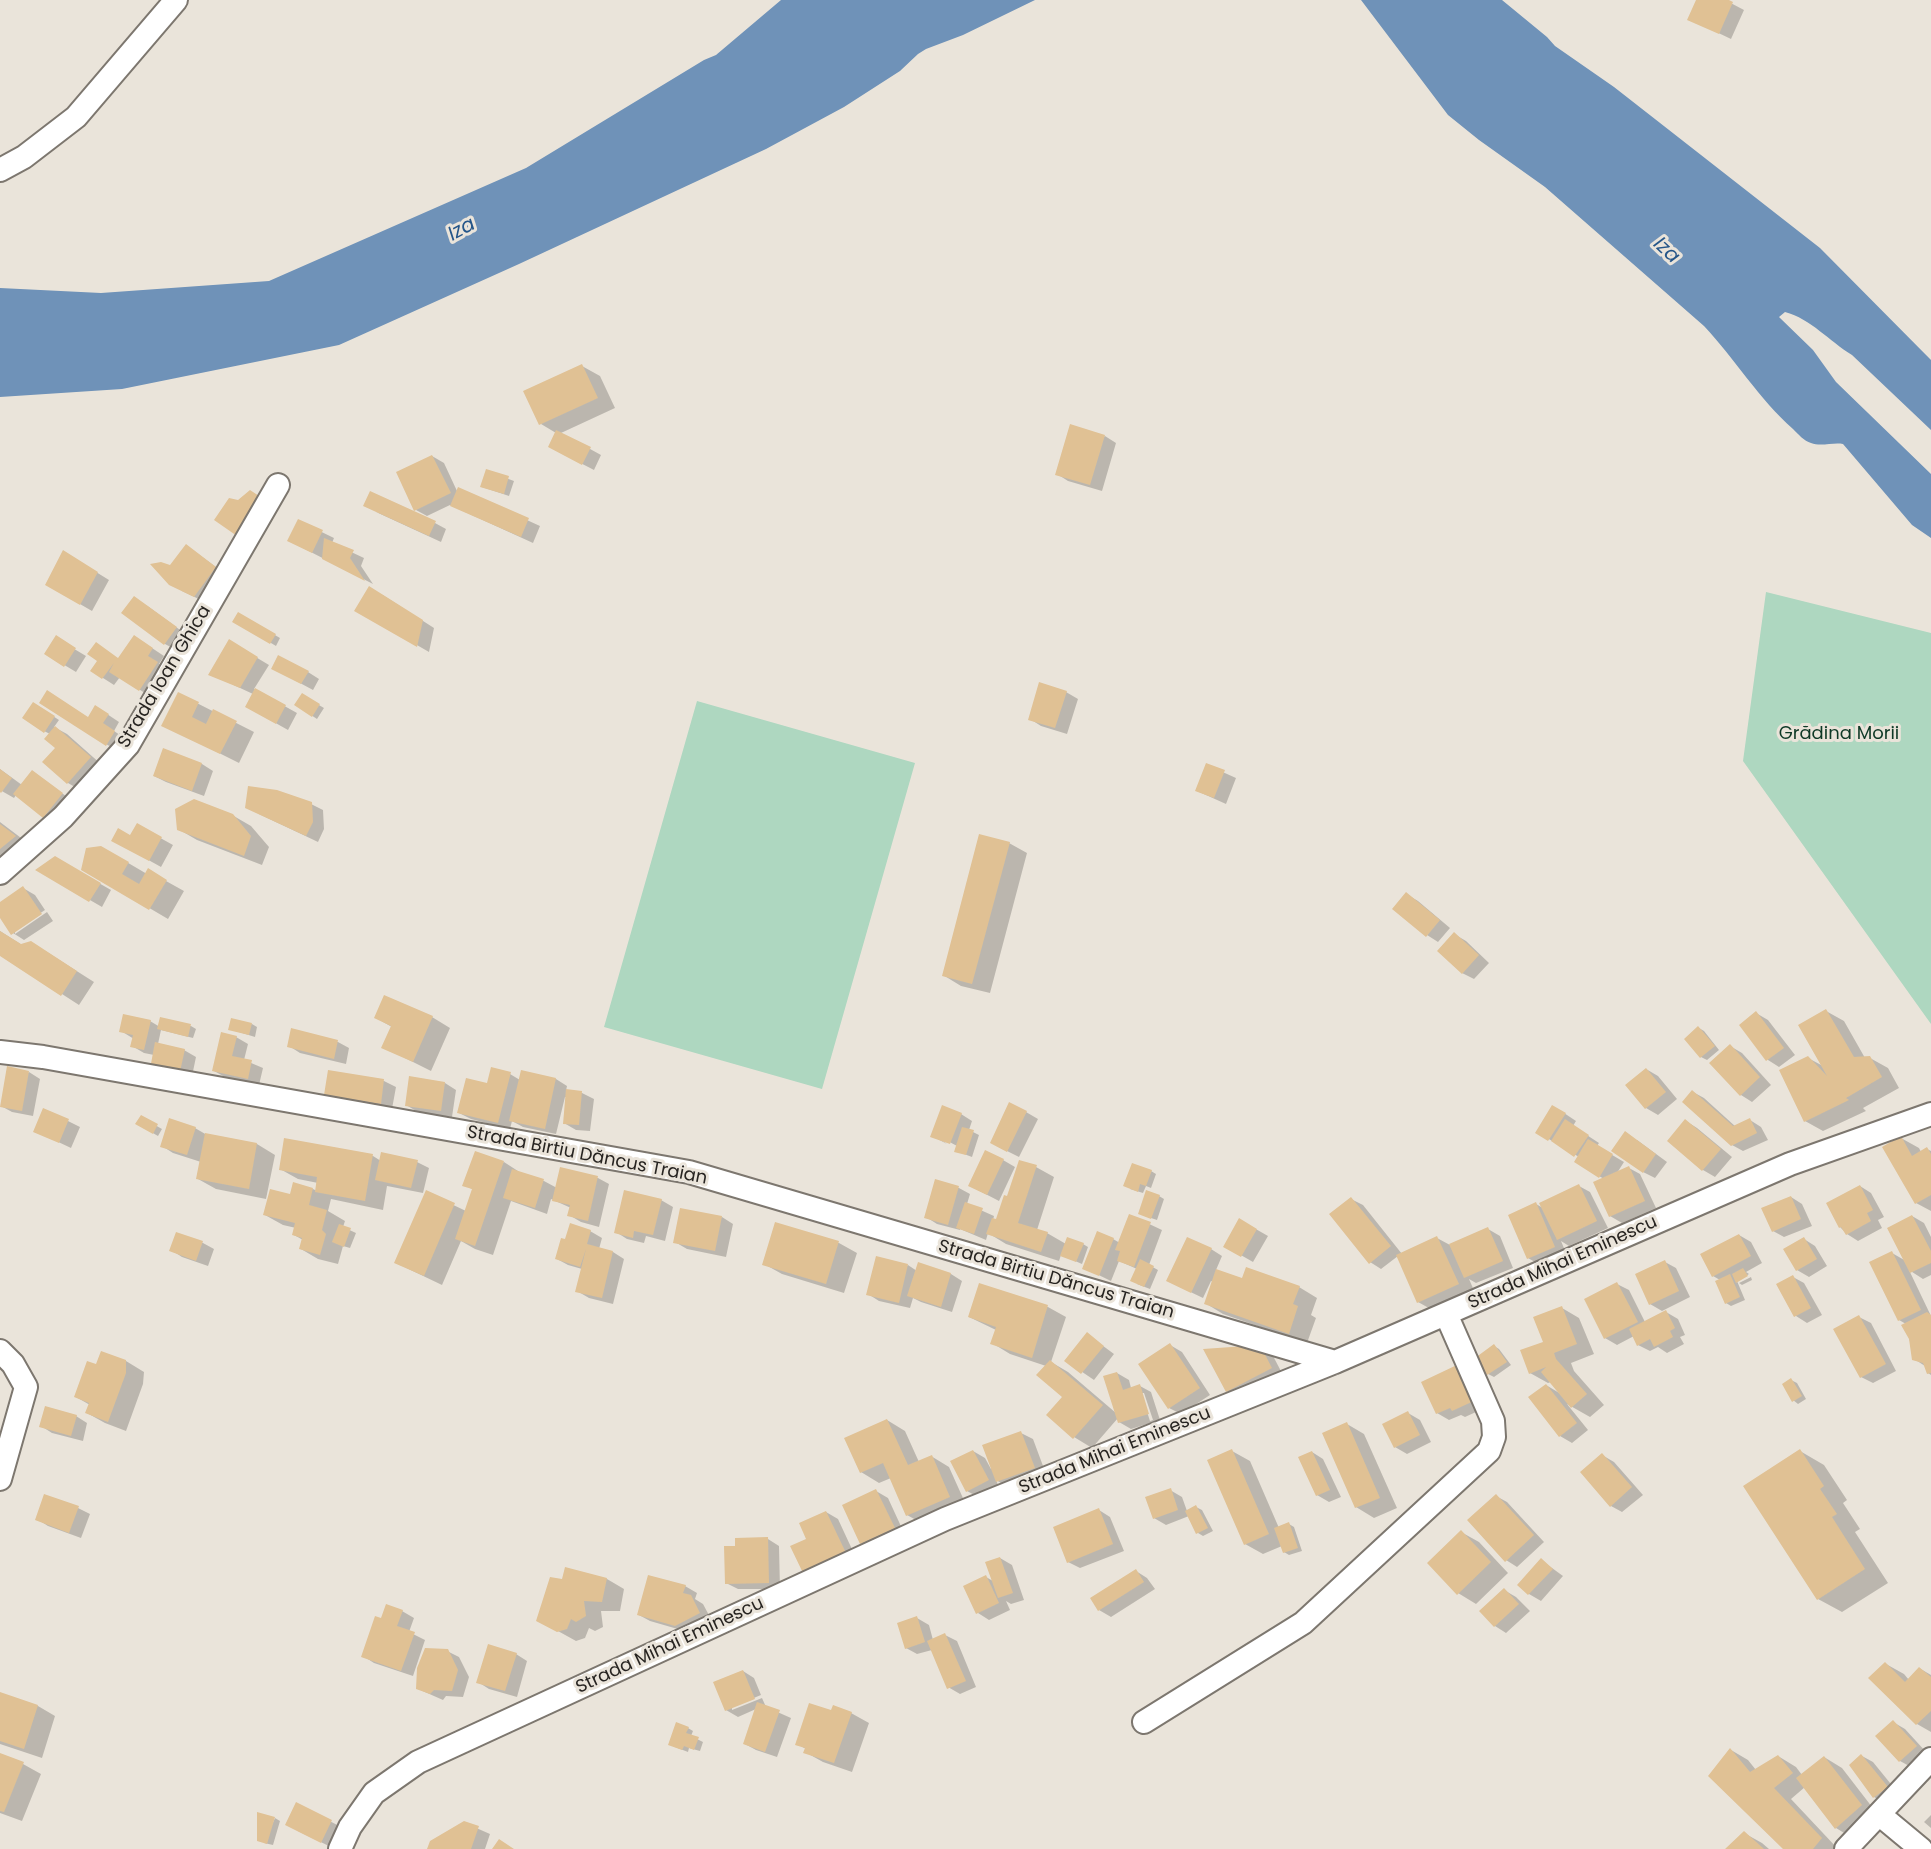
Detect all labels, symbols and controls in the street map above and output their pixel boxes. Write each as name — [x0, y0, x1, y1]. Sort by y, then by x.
water label: Iza — [444, 213, 480, 247]
water label: Iza — [1648, 233, 1684, 269]
street label: Strada Ioan Ghica — [114, 602, 216, 752]
park label: Grădina Morii — [1779, 723, 1899, 745]
street label: Strada Birtiu Dăncus Traian — [465, 1122, 709, 1190]
street label: Strada Mihai Eminescu — [1465, 1212, 1661, 1314]
street label: Strada Birtiu Dăncus Traian — [936, 1236, 1176, 1324]
street label: Strada Mihai Eminescu — [1016, 1403, 1214, 1499]
street label: Strada Mihai Eminescu — [573, 1593, 767, 1699]

